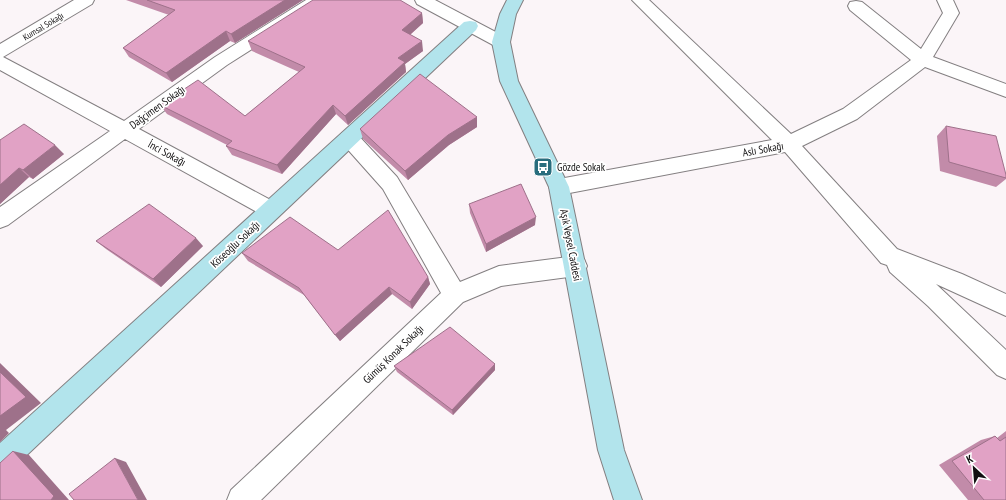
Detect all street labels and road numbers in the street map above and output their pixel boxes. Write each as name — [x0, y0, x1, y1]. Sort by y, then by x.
street label: Kumsal Sokağı — [21, 10, 65, 42]
street label: Dağçimen Sokağı — [126, 82, 188, 132]
street label: İnci Sokağı — [146, 137, 188, 169]
street label: Aslı Sokağı — [741, 139, 785, 159]
street label: Aşık Veysel Caddesi — [557, 208, 585, 282]
street label: Köseoğlu Sokağı — [207, 218, 263, 270]
street label: Gümüş Konak Sokağı — [360, 322, 426, 386]

